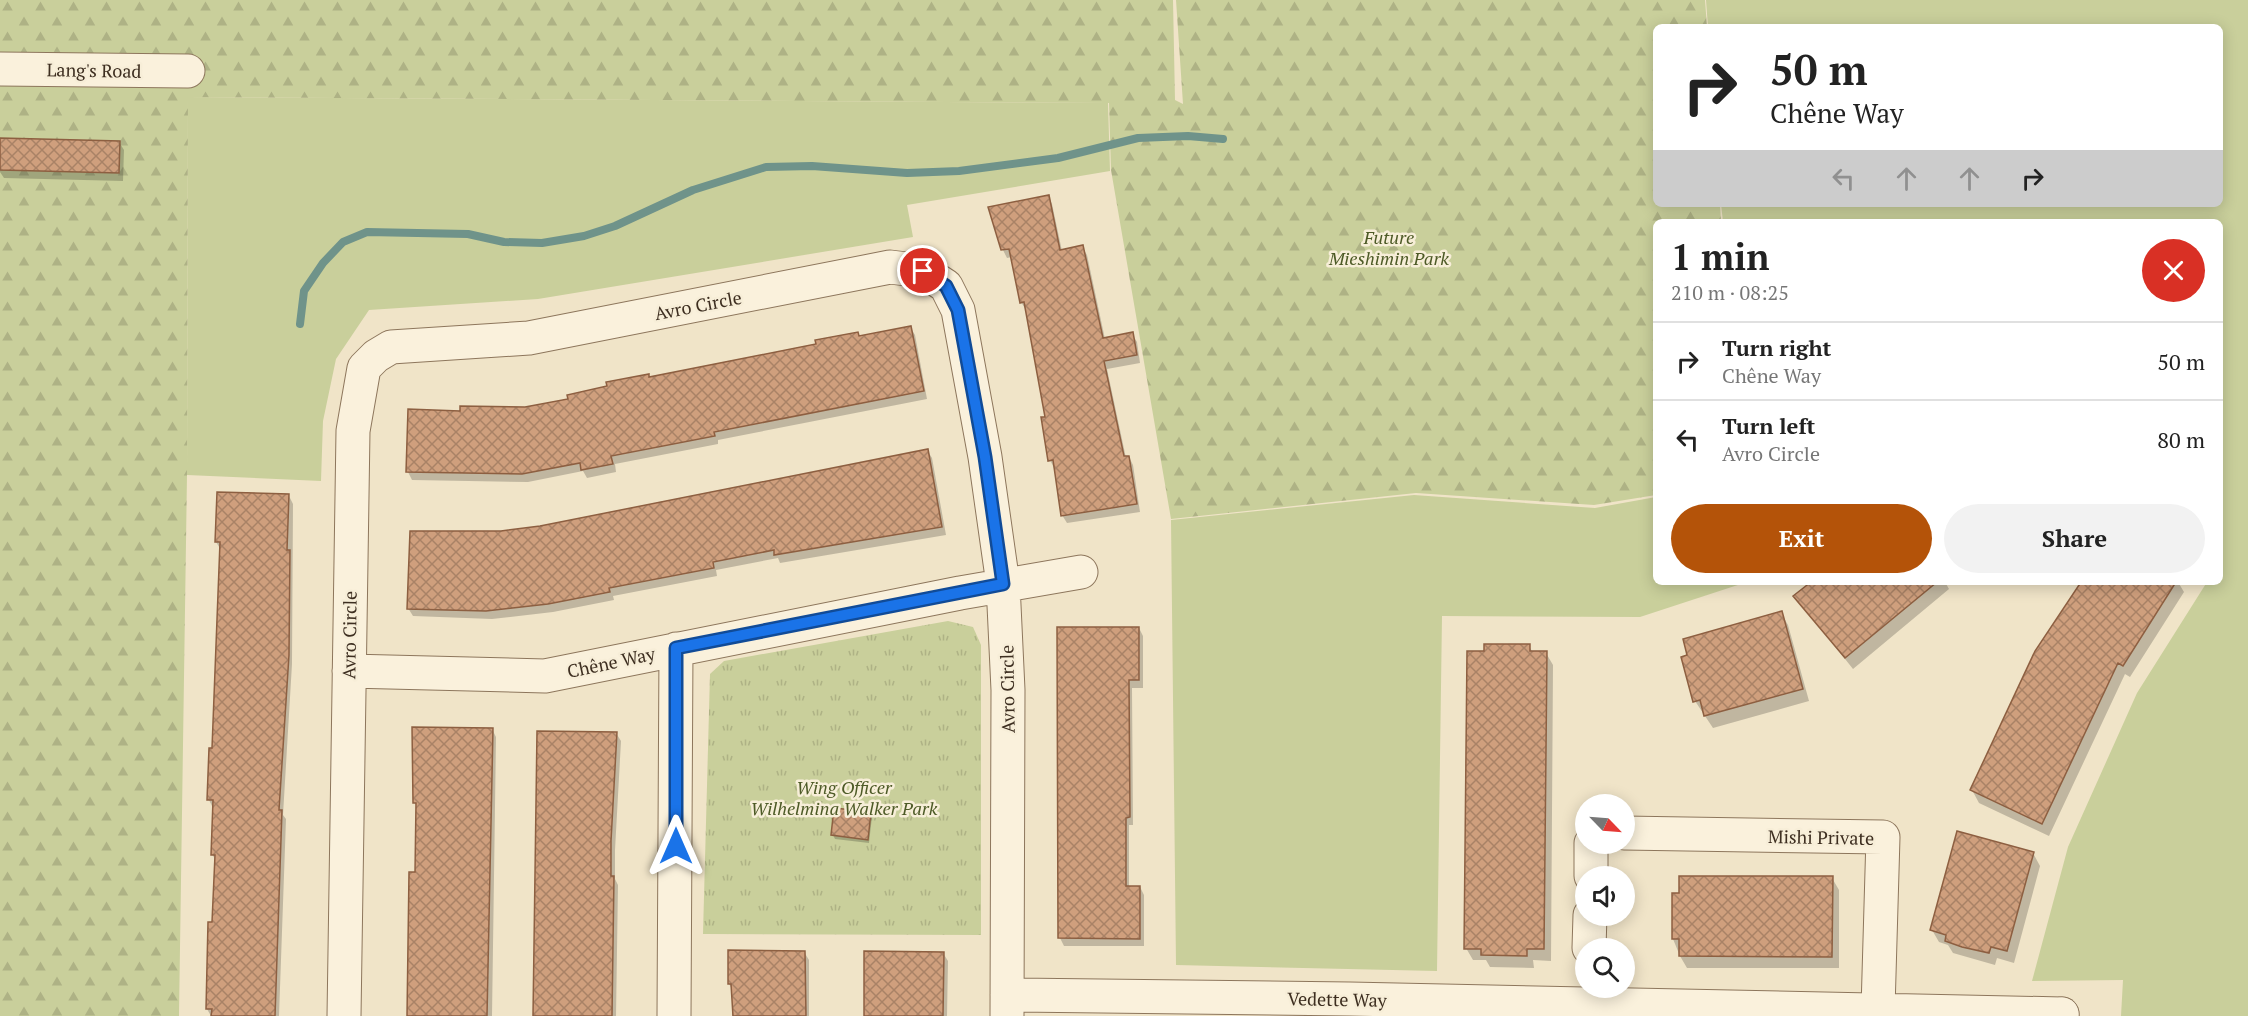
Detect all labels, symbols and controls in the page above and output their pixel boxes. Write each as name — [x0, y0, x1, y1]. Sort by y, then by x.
text: 50 m — [1770, 41, 1868, 97]
icon: right — [1671, 48, 1749, 126]
street label: Lang's Road — [46, 57, 142, 83]
text: Chêne Way — [1770, 95, 1904, 131]
icon: left — [1827, 162, 1860, 195]
icon: ahead — [1890, 162, 1923, 195]
icon: ahead — [1953, 162, 1986, 195]
icon: right — [2016, 162, 2049, 195]
park label: Future Mieshimin Park — [1328, 225, 1449, 270]
text: 1 min — [1671, 233, 1769, 280]
button: close — [2142, 239, 2205, 302]
pin — [897, 245, 948, 296]
icon: arrive — [906, 254, 939, 287]
text: 210 m · 08:25 — [1671, 279, 1789, 306]
street label: Avro Circle — [652, 285, 744, 325]
text: Turn right — [1722, 333, 1831, 362]
icon: right — [1671, 345, 1704, 378]
text: 50 m — [2157, 347, 2205, 376]
text: Chêne Way — [1722, 362, 1821, 389]
text: Turn left — [1722, 411, 1815, 440]
icon: left — [1671, 423, 1704, 456]
text: 80 m — [2157, 425, 2205, 454]
text: Avro Circle — [1722, 440, 1820, 467]
button: Exit — [1671, 504, 1932, 573]
button: Share — [1944, 504, 2205, 573]
street label: Avro Circle — [336, 591, 362, 679]
street label: Chêne Way — [565, 641, 658, 683]
street label: Avro Circle — [994, 645, 1020, 733]
park label: Wing Officer Wilhelmina Walker Park — [751, 775, 938, 820]
north arrow — [1575, 794, 1635, 854]
map controls — [1575, 794, 1635, 998]
position arrow — [644, 814, 708, 878]
street label: Mishi Private — [1768, 824, 1874, 850]
button: sound — [1575, 866, 1635, 926]
button: search — [1575, 938, 1635, 998]
street label: Vedette Way — [1287, 986, 1388, 1012]

